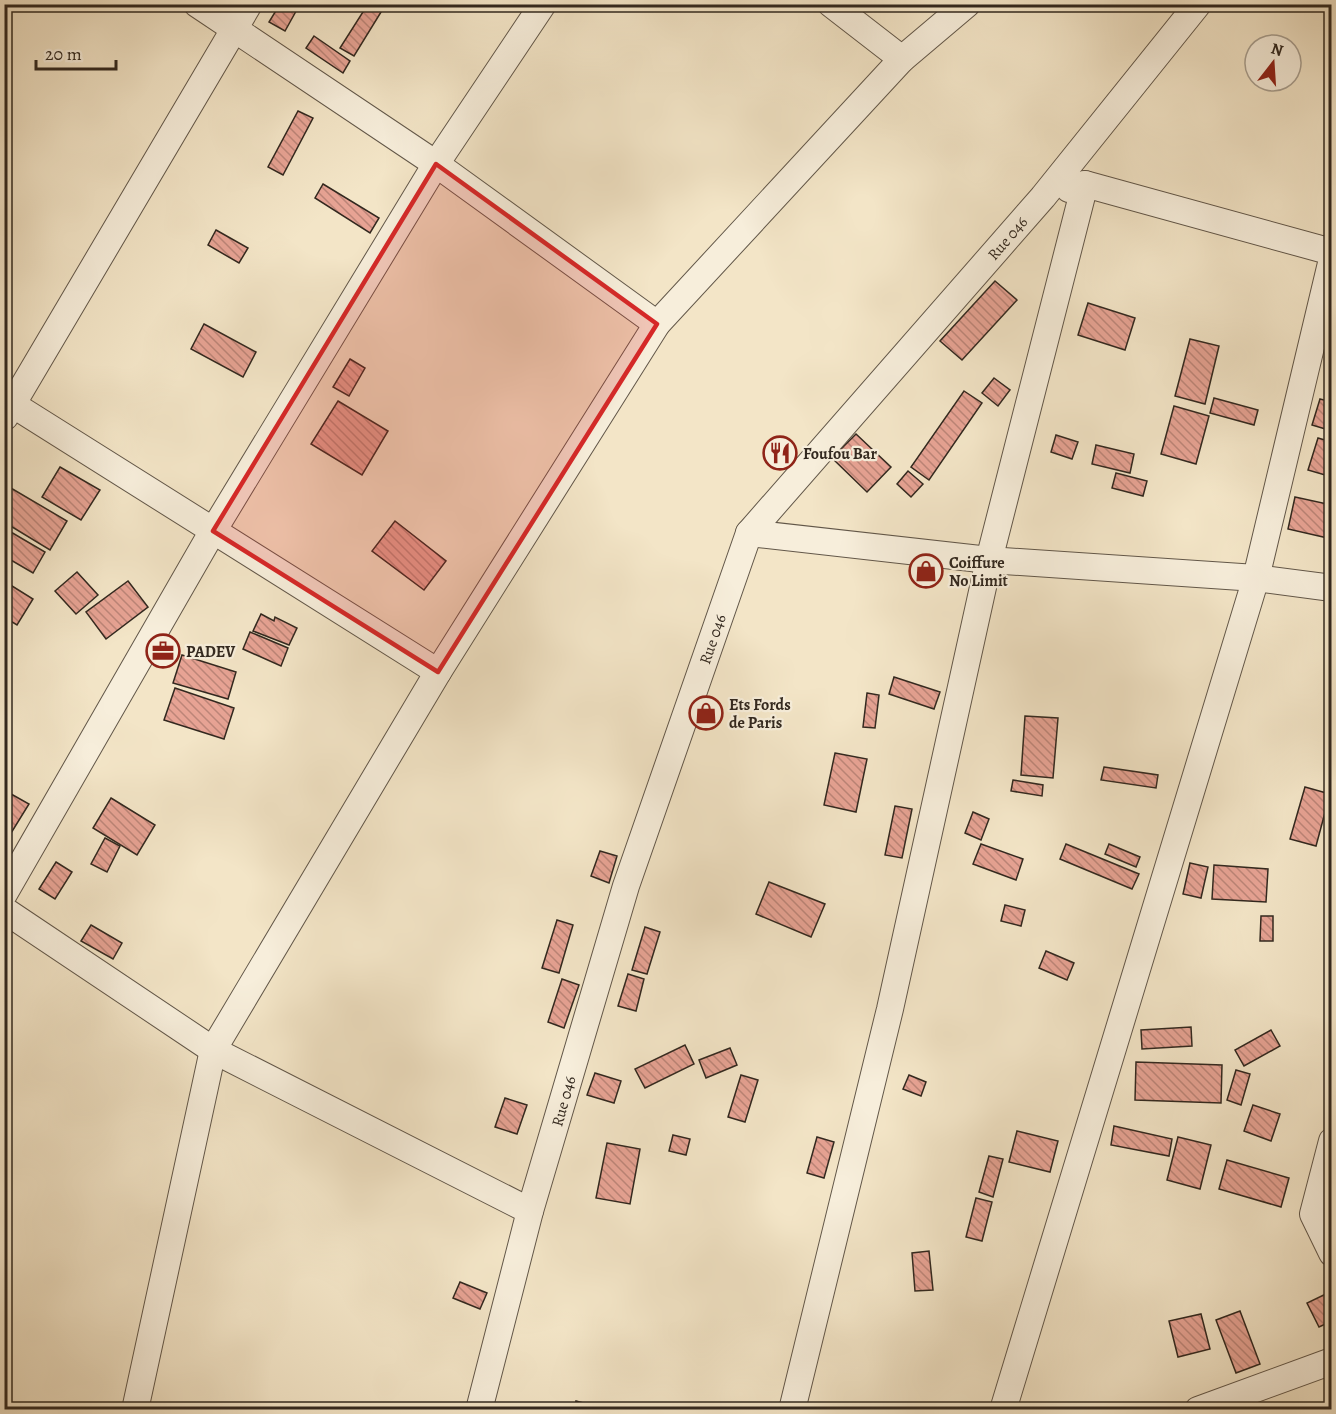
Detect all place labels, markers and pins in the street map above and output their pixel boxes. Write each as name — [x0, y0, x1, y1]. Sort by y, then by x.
restaurant icon: Foufou Bar — [762, 435, 798, 471]
place label: Foufou Bar — [803, 443, 878, 465]
place label: Coiffure No Limit — [949, 552, 1009, 592]
shop icon: Coiffure No Limit — [908, 553, 944, 589]
office icon: PADEV — [145, 633, 181, 669]
place label: PADEV — [186, 641, 236, 663]
place label: Ets Fords de Paris — [729, 694, 791, 734]
shop icon: Ets Fords de Paris — [688, 695, 724, 731]

